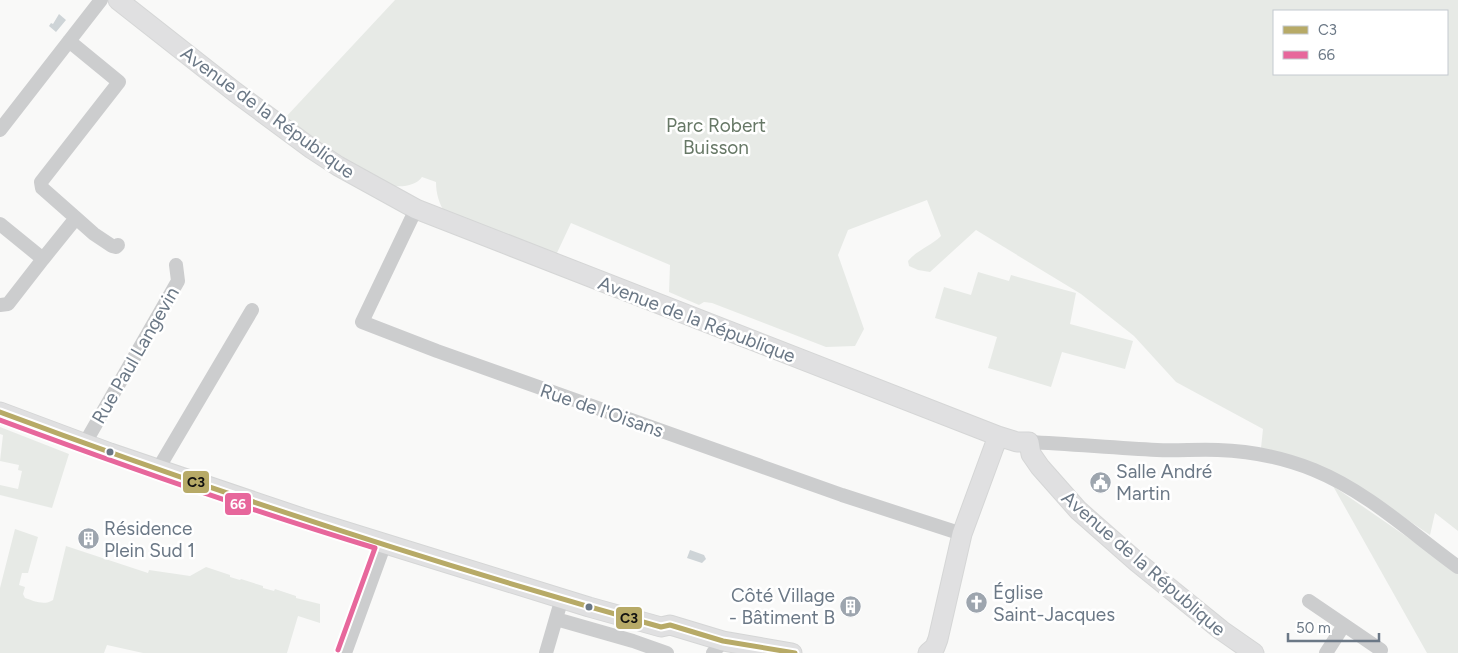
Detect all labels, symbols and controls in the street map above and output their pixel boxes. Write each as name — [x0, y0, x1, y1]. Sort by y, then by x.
legend — [1273, 10, 1448, 75]
text: C3 — [1318, 21, 1337, 39]
street label: Avenue de la République — [176, 42, 359, 183]
text: 66 — [1318, 46, 1335, 64]
park label: Parc Robert Buisson — [666, 114, 766, 159]
street label: Avenue de la République — [595, 271, 799, 368]
street label: Rue Paul Langevin — [87, 283, 184, 428]
street label: Rue de l'Oisans — [537, 379, 667, 442]
unlabelled marker — [105, 447, 115, 457]
place label: Salle André Martin — [1116, 460, 1212, 505]
line badge: C3 — [182, 470, 210, 494]
public building icon: Salle André Martin — [1088, 470, 1112, 494]
text: C3 — [187, 474, 205, 491]
street label: Avenue de la République — [1057, 486, 1230, 641]
line badge: 66 — [224, 492, 252, 516]
text: 66 — [230, 496, 246, 513]
place label: Résidence Plein Sud 1 — [104, 517, 195, 562]
building icon: Résidence Plein Sud 1 — [76, 527, 100, 551]
place label: Église Saint-Jacques — [993, 581, 1115, 626]
place label: Côté Village - Bâtiment B — [729, 584, 835, 629]
church icon: Église Saint-Jacques — [965, 591, 989, 615]
building icon: Côté Village - Bâtiment B — [839, 594, 863, 618]
unlabelled marker — [584, 602, 594, 612]
line badge: C3 — [615, 606, 643, 630]
text: C3 — [620, 610, 638, 627]
scale bar — [1288, 610, 1379, 642]
text: 50 m — [1296, 619, 1331, 637]

